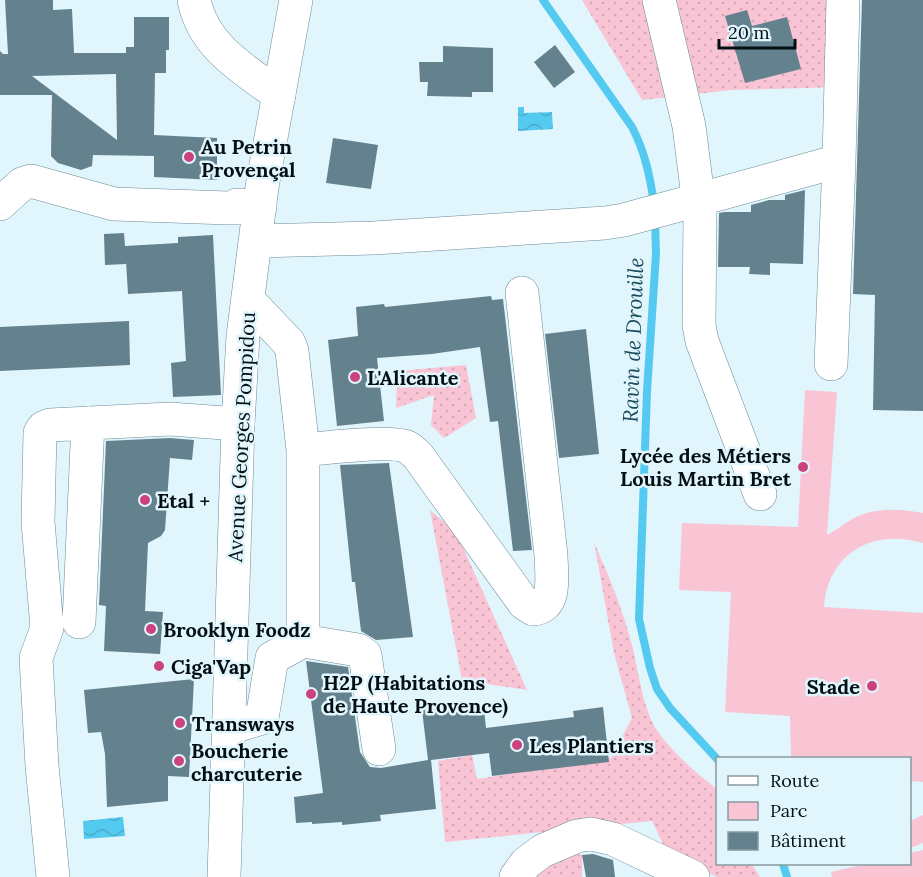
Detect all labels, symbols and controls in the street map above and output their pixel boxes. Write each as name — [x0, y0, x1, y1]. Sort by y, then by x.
scale bar — [719, 12, 796, 50]
text: 20 m — [728, 21, 770, 44]
place label: Au Petrin Provençal — [201, 134, 296, 182]
marker: Au Petrin Provençal — [182, 150, 196, 164]
water label: Ravin de Drouille — [617, 257, 649, 423]
street label: Avenue Georges Pompidou — [222, 311, 260, 564]
place label: L'Alicante — [367, 365, 459, 390]
marker: L'Alicante — [348, 370, 362, 384]
place label: Lycée des Métiers Louis Martin Bret — [620, 443, 792, 491]
marker: Lycée des Métiers Louis Martin Bret — [796, 460, 810, 474]
place label: Etal + — [157, 488, 210, 513]
marker: Etal + — [138, 493, 152, 507]
place label: Brooklyn Foodz — [163, 617, 310, 642]
marker: Brooklyn Foodz — [144, 622, 158, 636]
place label: Ciga'Vap — [171, 654, 251, 679]
marker: Ciga'Vap — [152, 659, 166, 673]
place label: H2P (Habitations de Haute Provence) — [323, 670, 508, 719]
place label: Stade — [807, 674, 860, 699]
marker: Stade — [865, 679, 879, 693]
marker: H2P (Habitations de Haute Provence) — [304, 687, 318, 701]
place label: Transways — [192, 711, 295, 736]
marker: Transways — [173, 716, 187, 730]
place label: Les Plantiers — [529, 733, 654, 758]
place label: Boucherie charcuterie — [191, 738, 302, 786]
marker: Les Plantiers — [510, 738, 524, 752]
marker: Boucherie charcuterie — [172, 754, 186, 768]
legend — [716, 757, 911, 865]
text: Route — [770, 769, 819, 792]
text: Parc — [770, 799, 807, 822]
text: Bâtiment — [770, 829, 846, 852]

